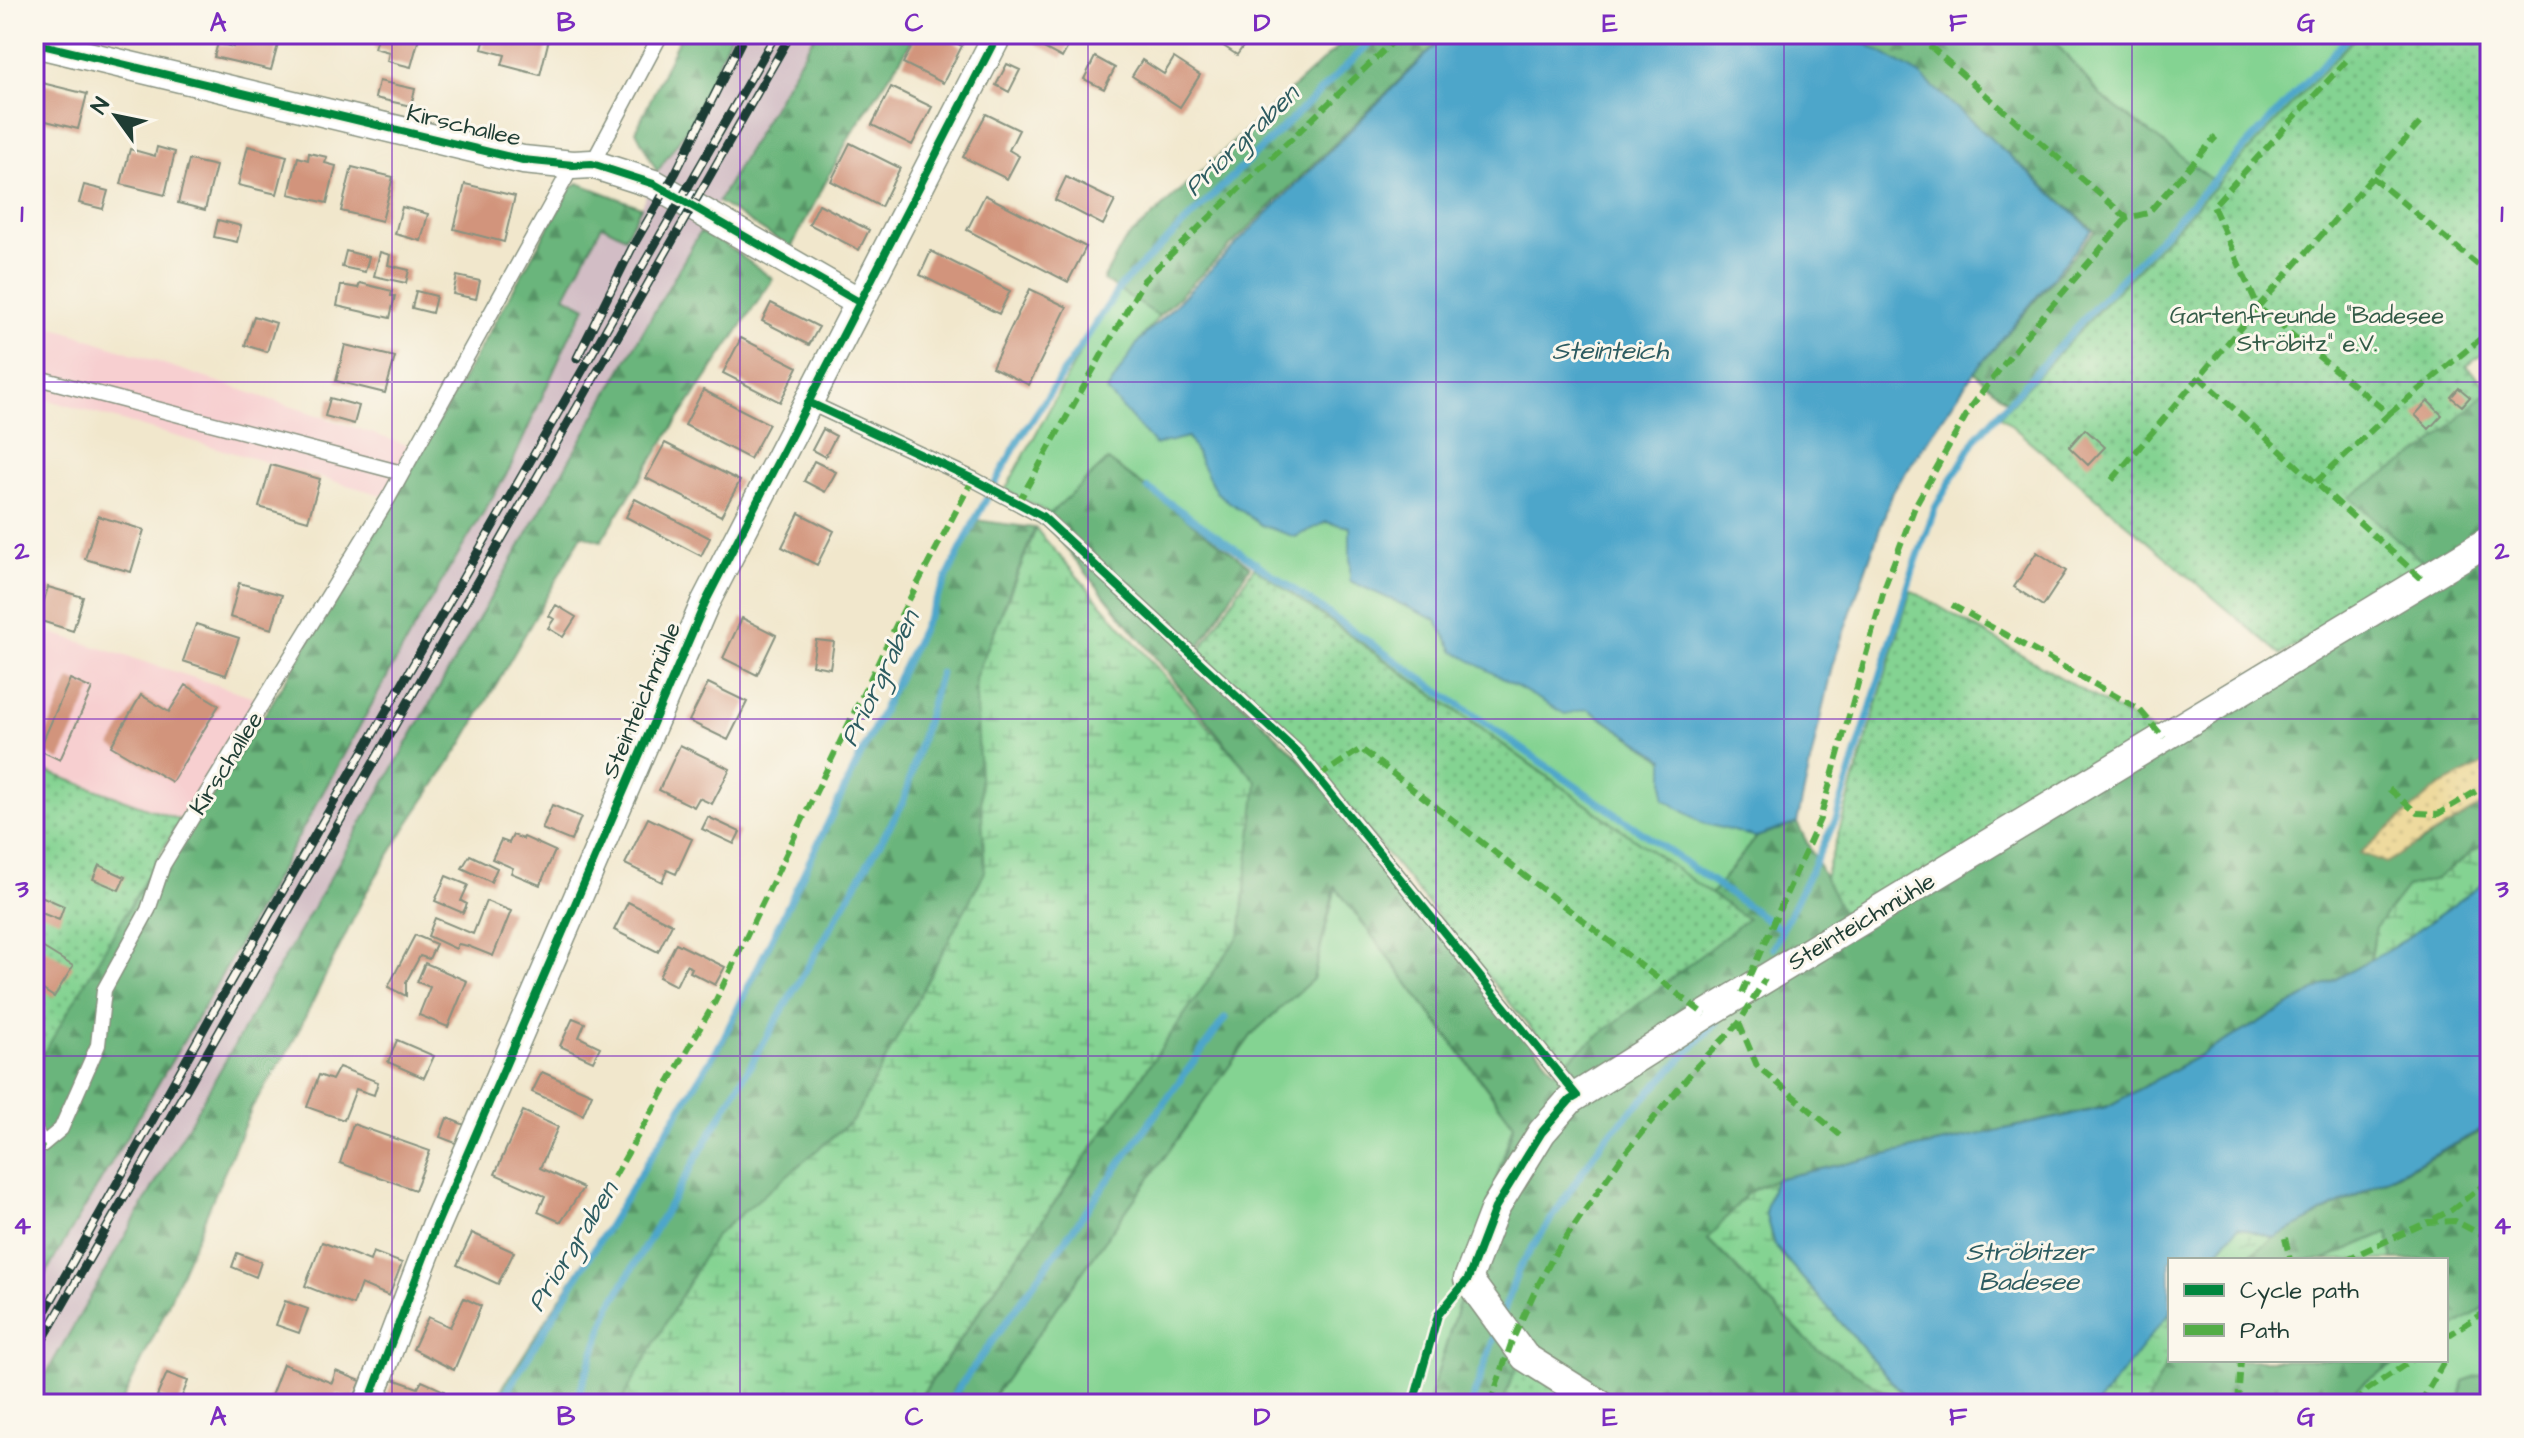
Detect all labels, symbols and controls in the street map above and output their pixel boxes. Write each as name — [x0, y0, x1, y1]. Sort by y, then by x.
text: A — [210, 5, 227, 41]
text: B — [557, 5, 576, 41]
text: C — [905, 5, 924, 41]
text: D — [1254, 5, 1271, 41]
text: E — [1602, 5, 1618, 41]
text: F — [1949, 5, 1968, 41]
text: G — [2297, 5, 2315, 41]
north arrow — [76, 76, 156, 156]
water label: Priorgraben — [1177, 76, 1309, 205]
text: N — [84, 92, 117, 120]
street label: Kirschallee — [403, 96, 524, 156]
text: 1 — [20, 196, 24, 232]
text: 1 — [2500, 196, 2504, 232]
park label: Gartenfreunde "Badesee Ströbitz" e.V. — [2170, 299, 2444, 361]
water label: Steinteich — [1552, 333, 1669, 369]
text: 2 — [14, 533, 30, 569]
text: 2 — [2494, 533, 2510, 569]
water label: Priorgraben — [832, 603, 930, 753]
street label: Steinteichmühle — [594, 617, 690, 784]
street label: Kirschallee — [182, 705, 272, 822]
street label: Steinteichmühle — [1781, 864, 1942, 979]
text: 3 — [14, 871, 29, 907]
text: 3 — [2494, 871, 2509, 907]
water label: Priorgraben — [519, 1173, 629, 1319]
text: 4 — [13, 1208, 31, 1244]
text: 4 — [2493, 1208, 2511, 1244]
water label: Ströbitzer Badesee — [1966, 1234, 2095, 1300]
legend — [2168, 1258, 2448, 1362]
text: Cycle path — [2240, 1274, 2359, 1309]
text: Path — [2240, 1314, 2289, 1348]
text: A — [210, 1399, 227, 1435]
text: B — [557, 1399, 576, 1435]
text: C — [905, 1399, 924, 1435]
text: D — [1254, 1399, 1271, 1435]
text: E — [1602, 1399, 1618, 1435]
text: F — [1949, 1399, 1968, 1435]
text: G — [2297, 1399, 2315, 1435]

